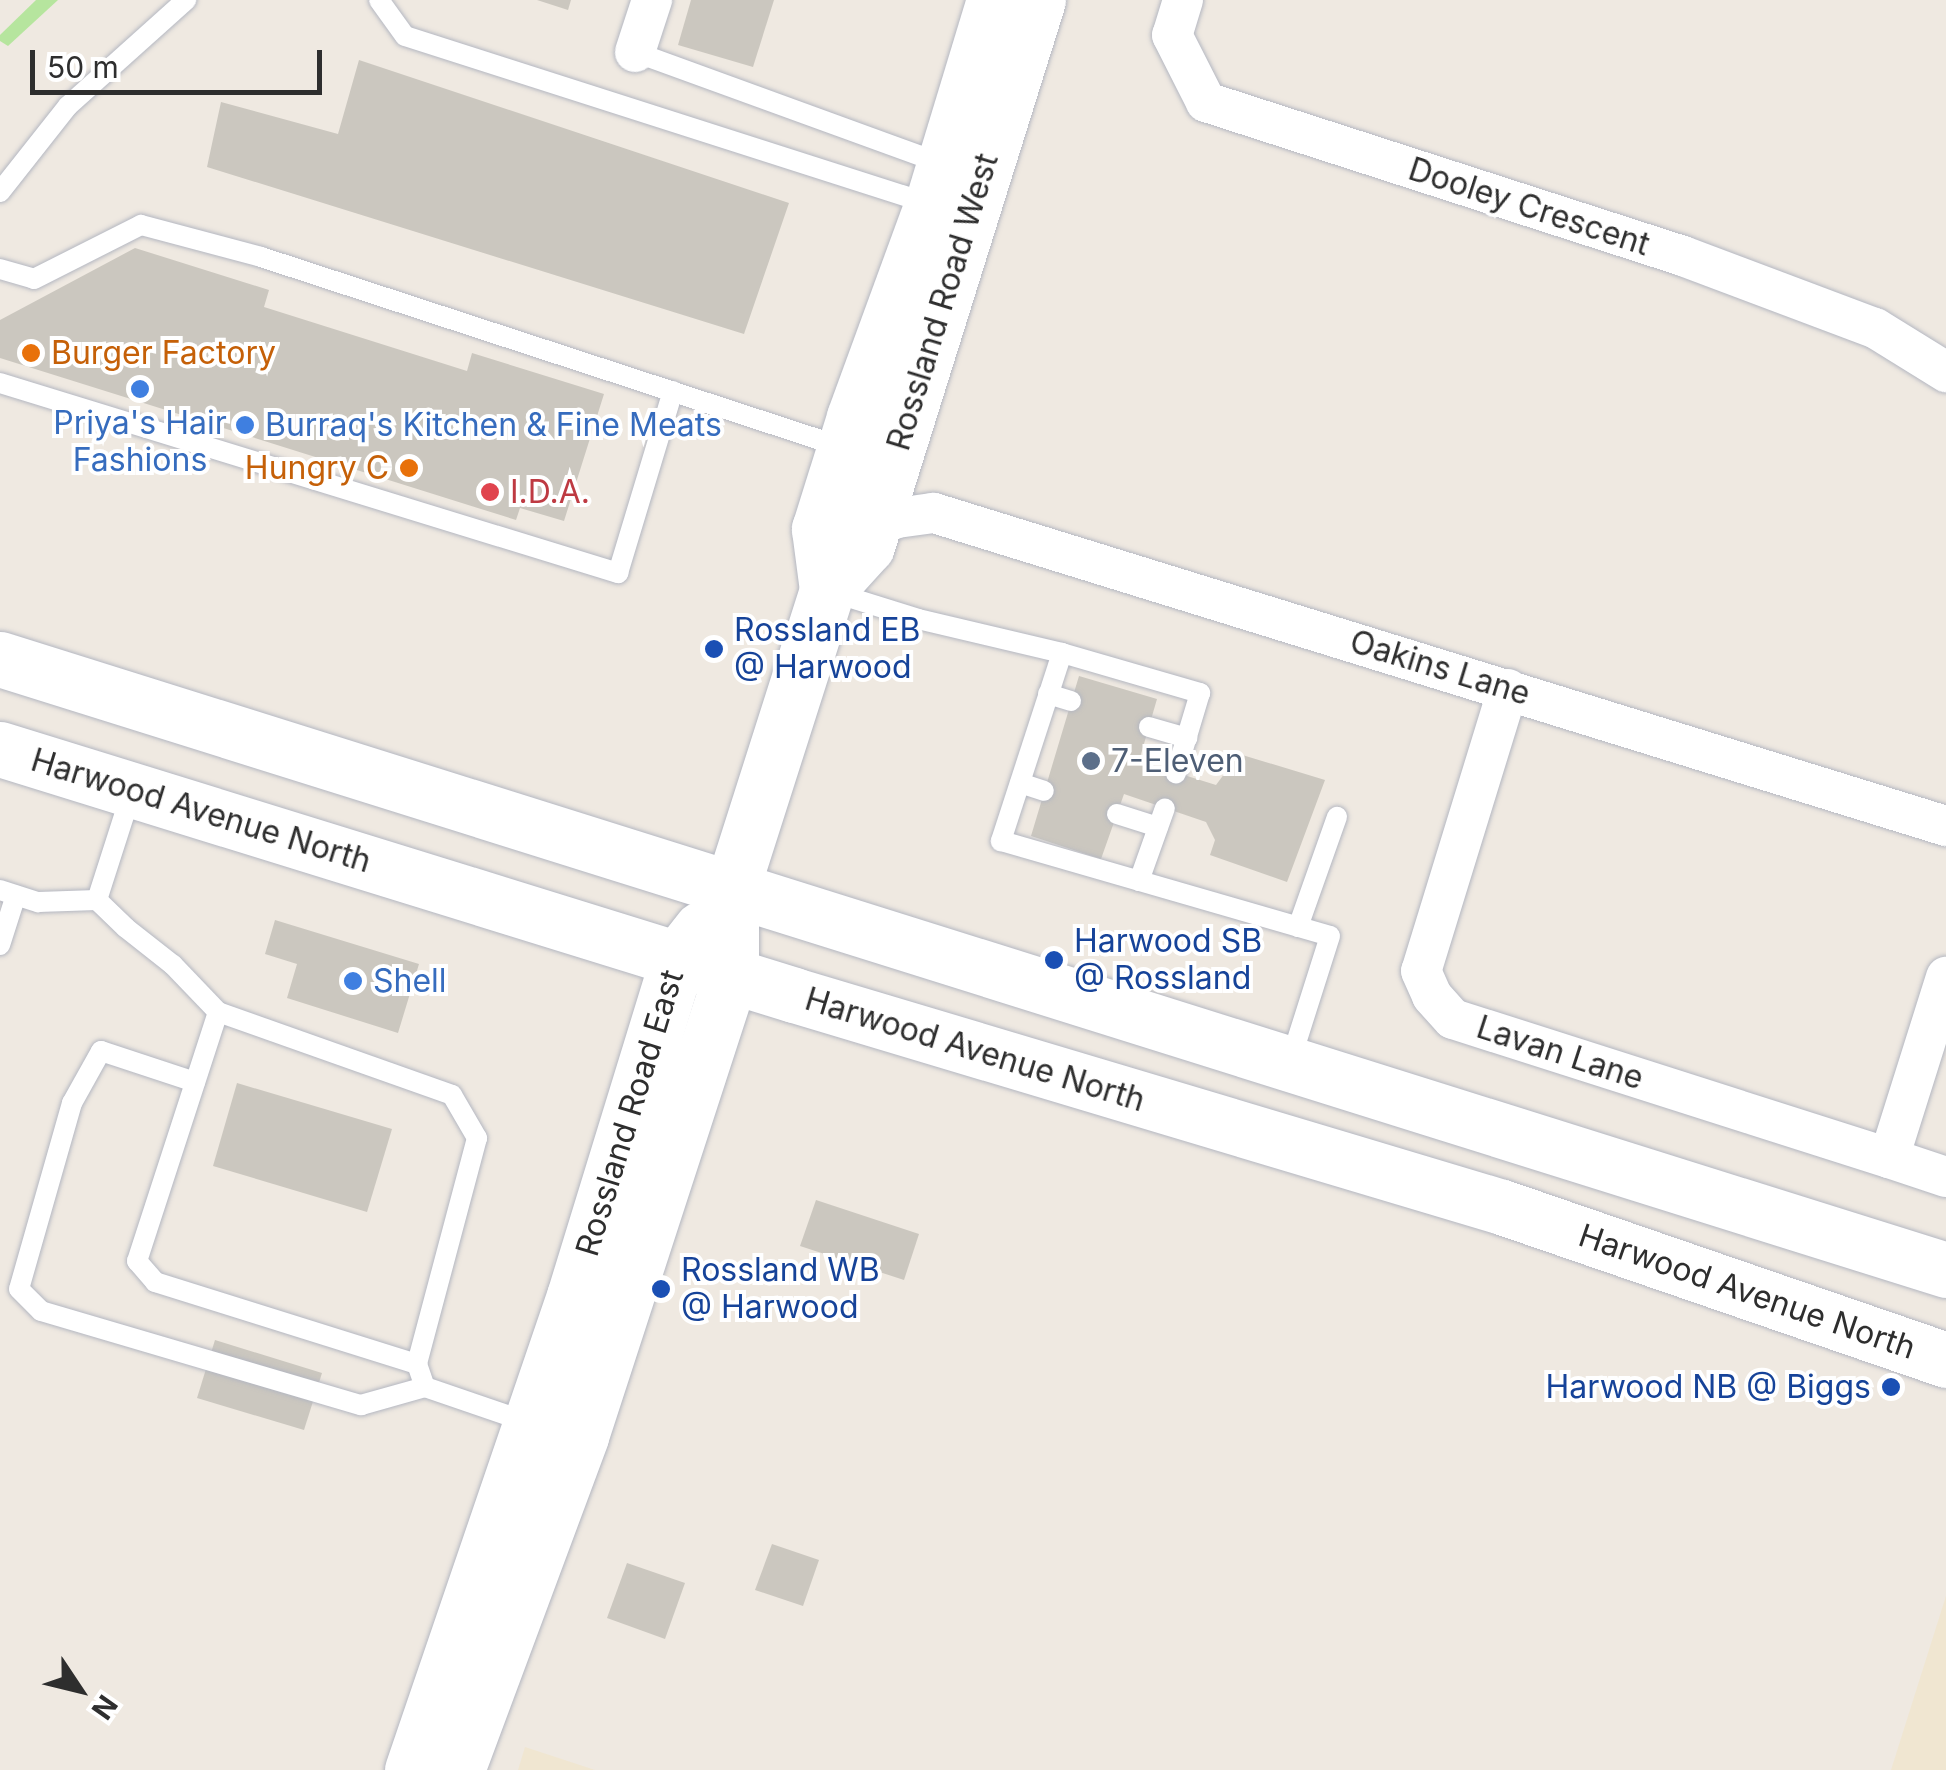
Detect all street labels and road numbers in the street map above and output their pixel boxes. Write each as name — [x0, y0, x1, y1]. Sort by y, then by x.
street label: Rossland Road West — [880, 149, 1006, 455]
street label: Dooley Crescent — [1404, 150, 1654, 264]
street label: Oakins Lane — [1345, 622, 1535, 714]
street label: Harwood Avenue North — [26, 741, 376, 881]
street label: Rossland Road East — [568, 965, 692, 1261]
street label: Harwood Avenue North — [800, 980, 1150, 1120]
street label: Lavan Lane — [1472, 1008, 1648, 1098]
street label: Harwood Avenue North — [1574, 1216, 1920, 1368]

